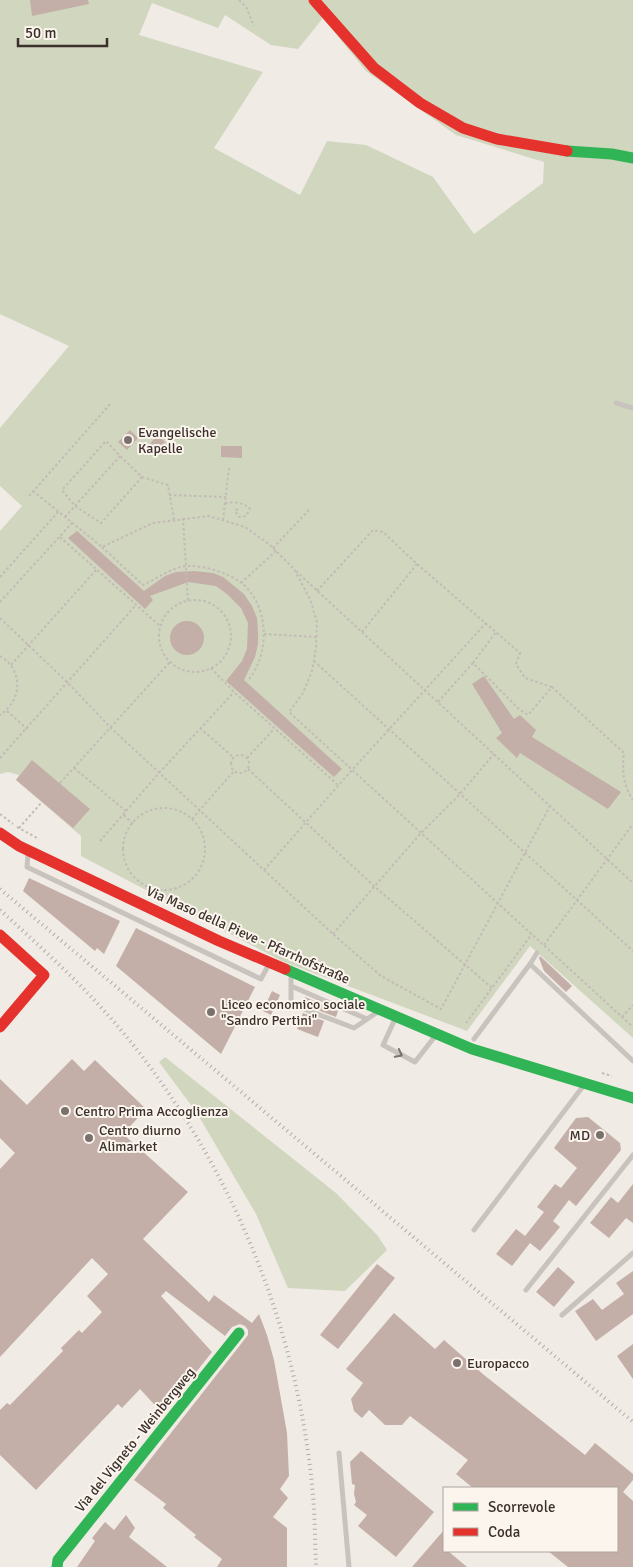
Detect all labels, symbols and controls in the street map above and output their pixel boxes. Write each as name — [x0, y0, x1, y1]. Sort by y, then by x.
scale bar — [18, 15, 106, 47]
text: 50 m — [25, 24, 56, 42]
place label: Evangelische Kapelle — [138, 424, 216, 457]
marker: Evangelische Kapelle — [122, 434, 134, 446]
street label: Via Maso della Pieve - Pfarrhofstraße — [144, 882, 352, 988]
place label: Liceo economico sociale "Sandro Pertini" — [221, 996, 365, 1029]
marker: Liceo economico sociale "Sandro Pertini" — [205, 1006, 217, 1018]
one-way arrow — [393, 1047, 402, 1057]
place label: Centro Prima Accoglienza — [75, 1103, 228, 1120]
marker: Centro Prima Accoglienza — [59, 1105, 71, 1117]
place label: Centro diurno Alimarket — [99, 1122, 181, 1155]
place label: MD — [570, 1127, 590, 1144]
marker: MD — [594, 1129, 606, 1141]
marker: Centro diurno Alimarket — [83, 1132, 95, 1144]
place label: Europacco — [467, 1355, 529, 1372]
marker: Europacco — [451, 1357, 463, 1369]
street label: Via del Vigneto - Weinbergweg — [71, 1364, 199, 1516]
legend — [443, 1487, 618, 1552]
text: Scorrevole — [488, 1498, 555, 1516]
text: Coda — [488, 1523, 520, 1541]

